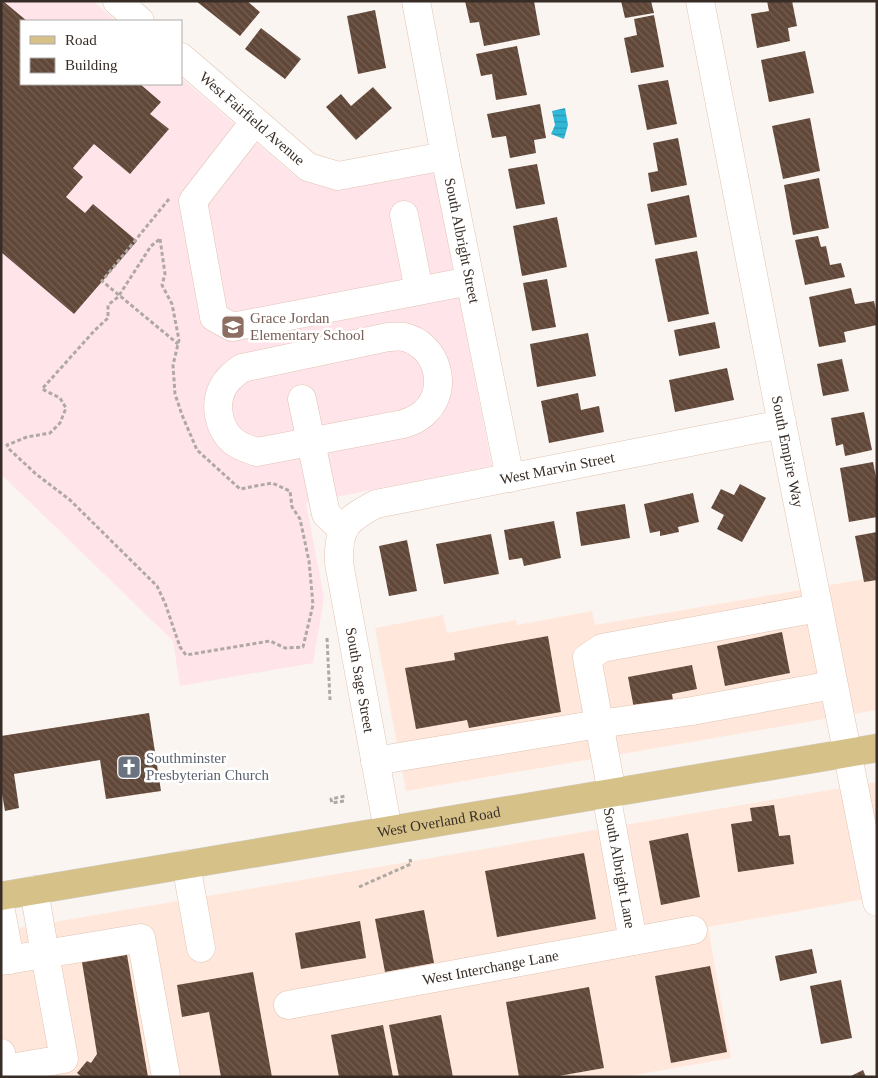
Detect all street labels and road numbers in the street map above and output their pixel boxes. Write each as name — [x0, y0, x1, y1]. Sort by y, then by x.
street label: West Fairfield Avenue — [196, 69, 308, 169]
street label: South Albright Street — [442, 176, 483, 306]
street label: South Empire Way — [769, 394, 806, 509]
street label: West Marvin Street — [499, 449, 617, 487]
street label: South Sage Street — [343, 626, 377, 735]
street label: West Overland Road — [376, 804, 502, 840]
street label: South Albright Lane — [601, 806, 639, 930]
street label: West Interchange Lane — [421, 947, 560, 988]

